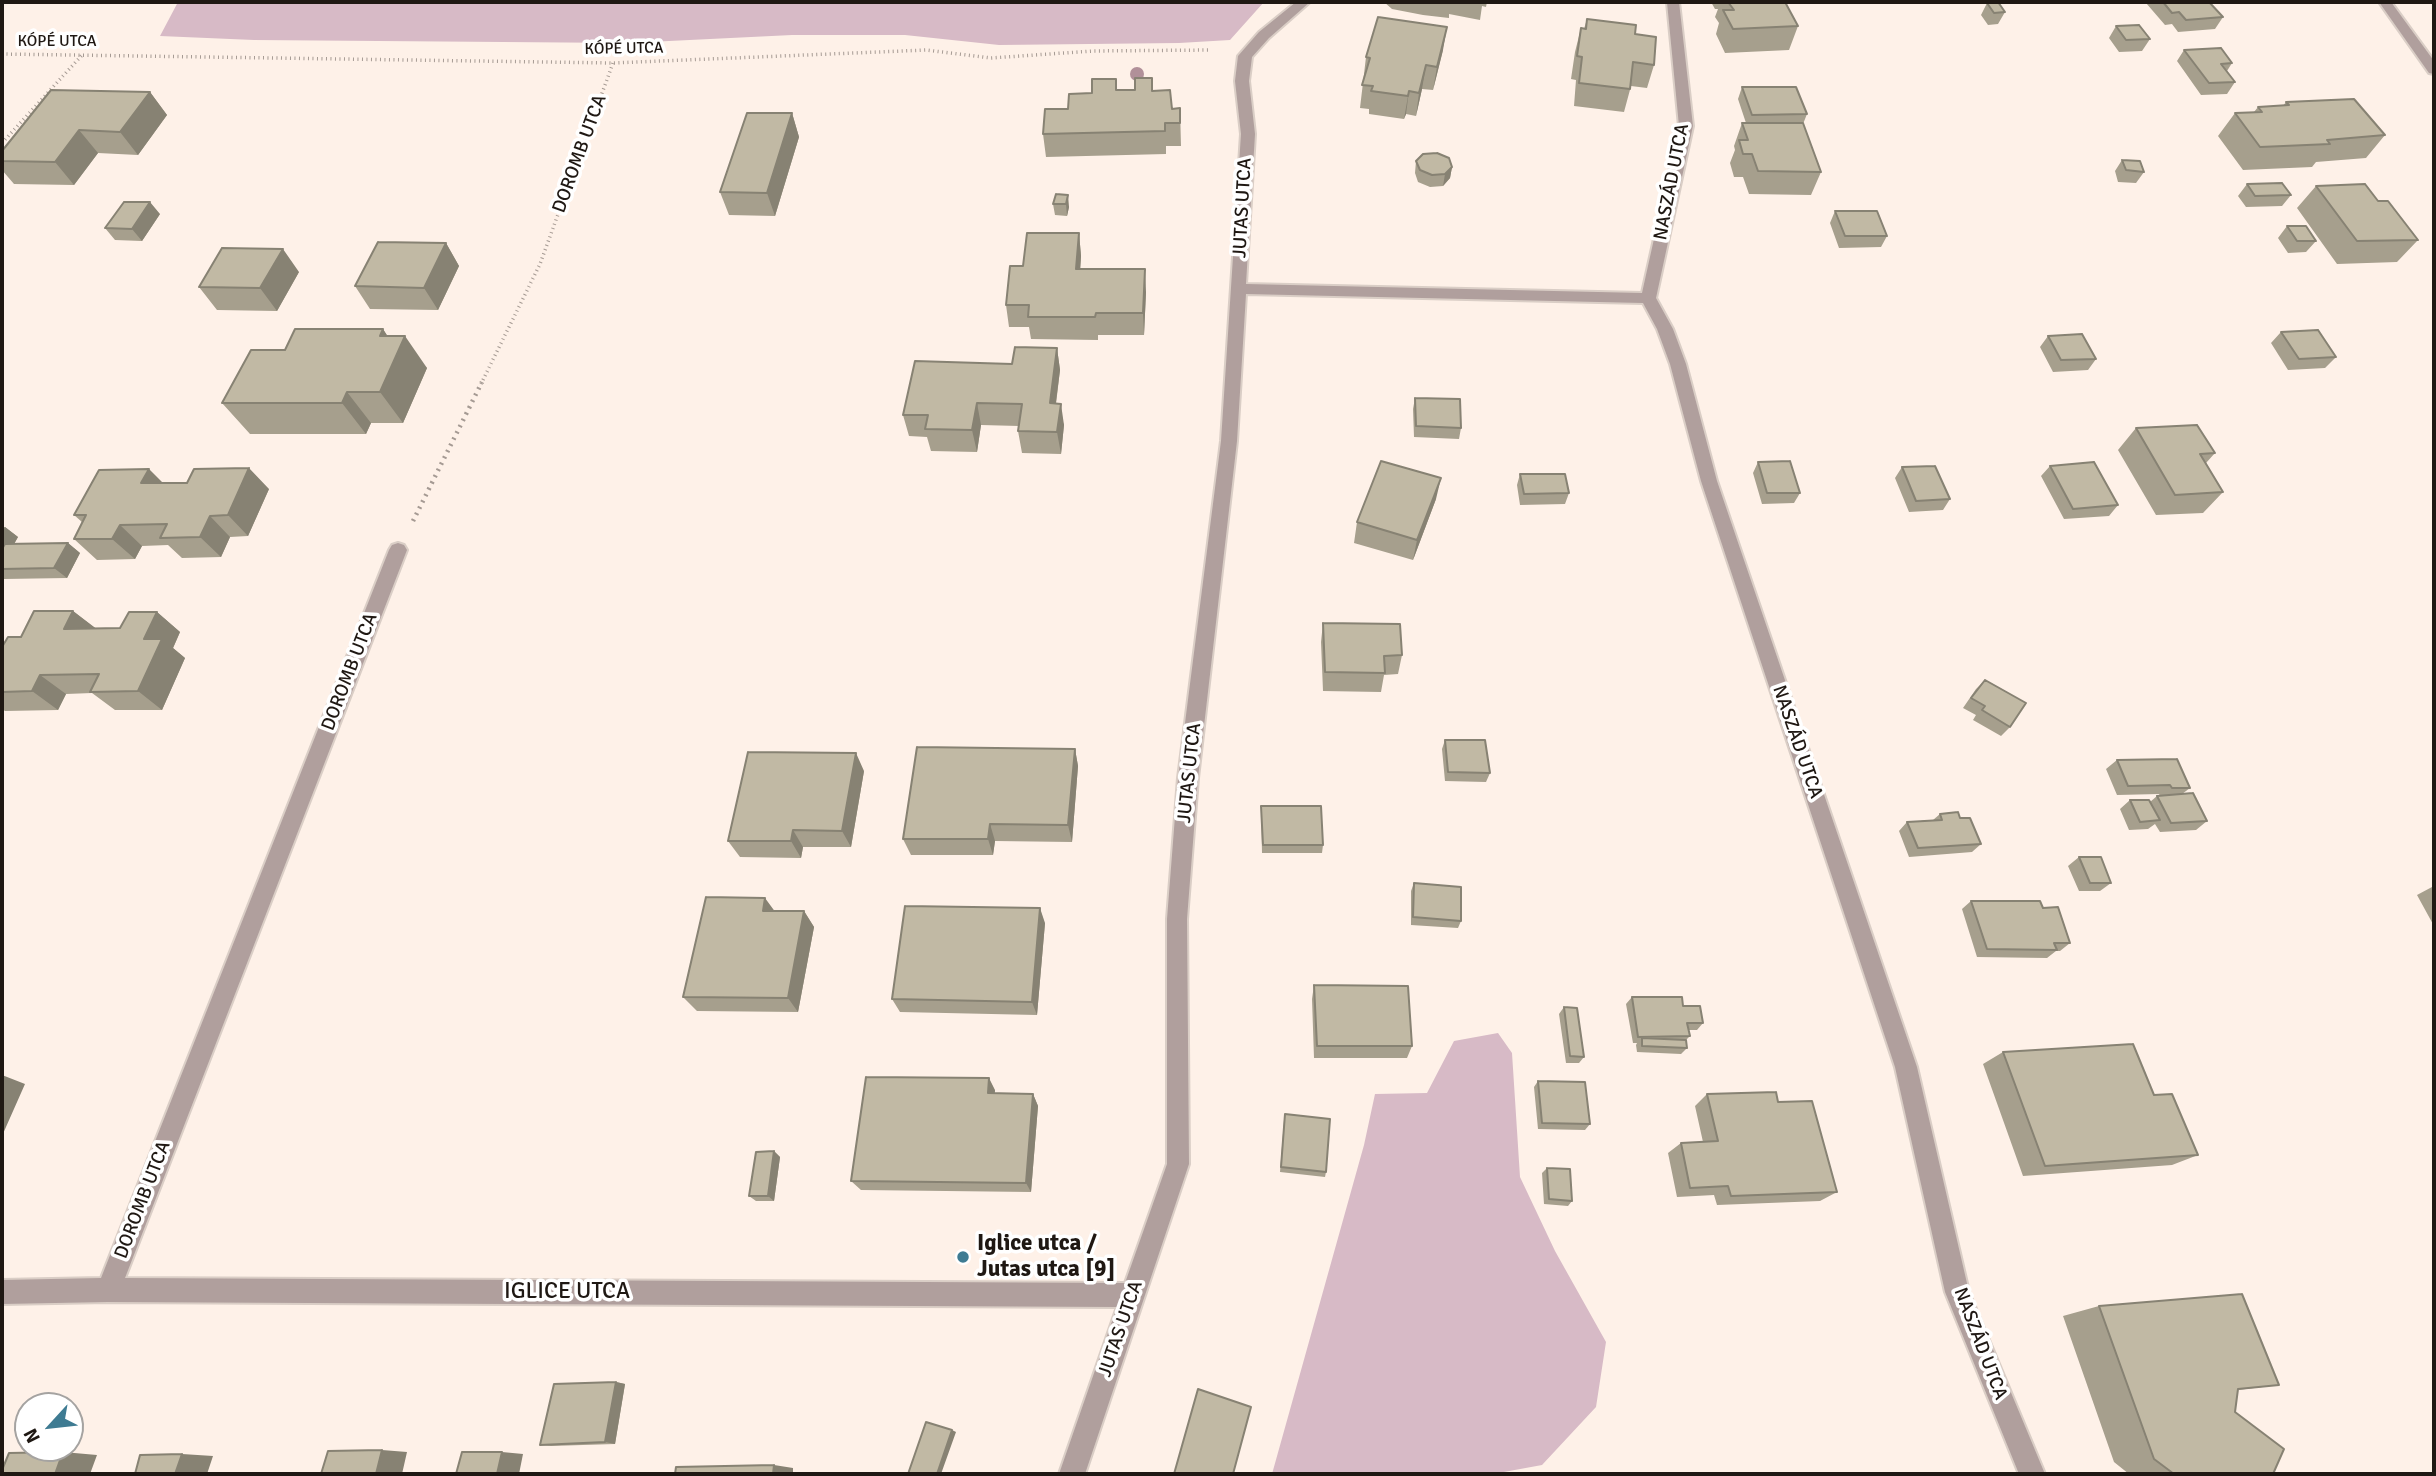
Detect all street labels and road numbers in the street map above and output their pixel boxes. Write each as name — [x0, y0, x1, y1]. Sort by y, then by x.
street label: KÓPÉ UTCA — [17, 32, 97, 52]
street label: KÓPÉ UTCA — [584, 39, 664, 59]
street label: DOROMB UTCA — [548, 92, 612, 216]
street label: NASZÁD UTCA — [1650, 122, 1694, 242]
street label: JUTAS UTCA — [1229, 157, 1257, 259]
street label: DOROMB UTCA — [317, 610, 383, 734]
street label: NASZÁD UTCA — [1767, 682, 1827, 802]
street label: JUTAS UTCA — [1173, 722, 1207, 824]
street label: DOROMB UTCA — [110, 1138, 176, 1262]
street label: IGLICE UTCA — [504, 1278, 630, 1306]
street label: JUTAS UTCA — [1094, 1278, 1148, 1380]
street label: NASZÁD UTCA — [1948, 1285, 2012, 1403]

